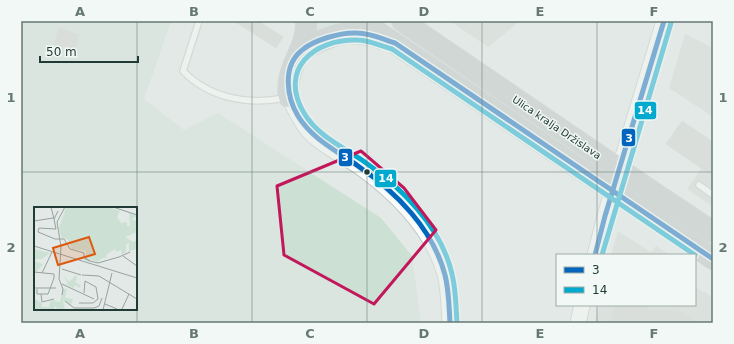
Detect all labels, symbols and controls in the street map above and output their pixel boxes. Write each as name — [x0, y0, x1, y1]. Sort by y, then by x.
text: A — [75, 4, 85, 19]
text: B — [189, 4, 199, 19]
text: C — [305, 4, 315, 19]
text: D — [419, 4, 430, 19]
text: E — [536, 4, 544, 19]
text: F — [650, 4, 658, 19]
scale bar — [40, 38, 138, 64]
text: 50 m — [46, 45, 77, 59]
text: 1 — [6, 90, 16, 105]
text: 1 — [718, 90, 728, 105]
street label: Ulica kralja Držislava — [510, 94, 603, 161]
line badge: 14 — [634, 101, 657, 120]
text: 14 — [637, 104, 653, 117]
line badge: 3 — [621, 128, 636, 147]
text: 3 — [625, 132, 633, 145]
line badge: 3 — [338, 148, 353, 167]
text: 3 — [341, 151, 349, 164]
unlabelled marker — [362, 167, 372, 177]
line badge: 14 — [374, 169, 397, 188]
text: 14 — [378, 172, 394, 185]
inset map — [34, 207, 137, 310]
text: 2 — [6, 240, 16, 255]
text: 2 — [718, 240, 728, 255]
legend — [556, 254, 696, 306]
text: 3 — [592, 263, 600, 277]
text: 14 — [592, 283, 607, 297]
text: A — [75, 326, 85, 341]
text: B — [189, 326, 199, 341]
text: C — [305, 326, 315, 341]
text: D — [419, 326, 430, 341]
text: E — [536, 326, 544, 341]
text: F — [650, 326, 658, 341]

